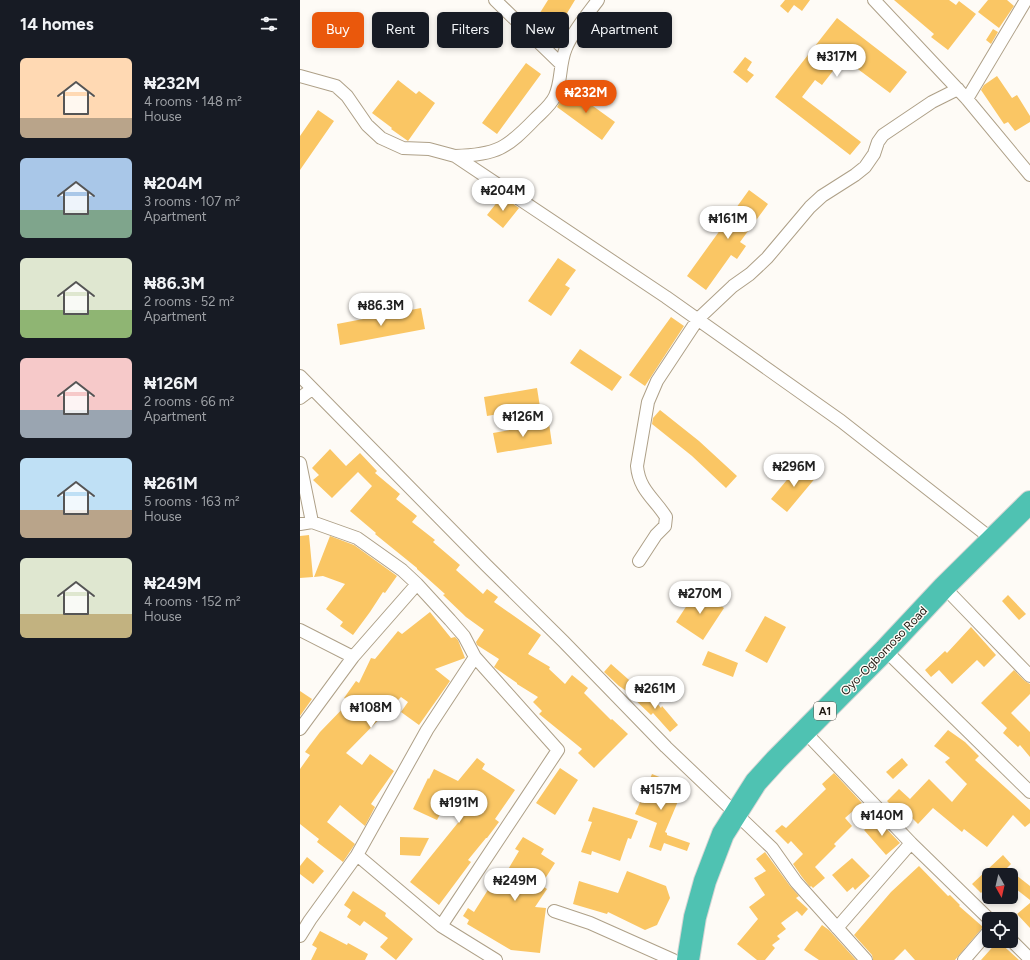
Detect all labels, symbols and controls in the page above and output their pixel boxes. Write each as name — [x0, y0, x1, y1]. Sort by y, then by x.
chip: Buy — [312, 12, 364, 48]
chip: Rent — [372, 12, 429, 48]
chip: Filters — [437, 12, 503, 48]
chip: New — [511, 12, 569, 48]
chip: Apartment — [577, 12, 672, 48]
icon: filters — [258, 13, 280, 35]
text: 14 homes — [20, 14, 94, 34]
pin: ₦317M — [809, 44, 865, 78]
text: ₦317M — [817, 49, 857, 64]
text: ₦232M — [144, 73, 200, 93]
icon: home — [52, 74, 100, 122]
pin: ₦232M — [558, 80, 614, 114]
text: ₦232M — [565, 85, 607, 100]
text: 4 rooms · 148 m² — [144, 94, 242, 109]
text: House — [144, 109, 182, 124]
text: ₦204M — [144, 173, 202, 193]
icon: home — [52, 174, 100, 222]
pin: ₦204M — [475, 178, 531, 212]
text: ₦204M — [481, 183, 525, 198]
text: 3 rooms · 107 m² — [144, 194, 240, 209]
pin: ₦161M — [700, 206, 756, 240]
text: Apartment — [144, 209, 207, 224]
text: ₦161M — [708, 211, 748, 226]
text: ₦86.3M — [144, 273, 205, 293]
icon: home — [52, 274, 100, 322]
pin: ₦86.3M — [348, 293, 414, 327]
text: 2 rooms · 52 m² — [144, 294, 235, 309]
text: ₦86.3M — [358, 298, 404, 313]
text: Apartment — [144, 309, 207, 324]
text: ₦126M — [144, 373, 198, 393]
icon: home — [52, 374, 100, 422]
text: 2 rooms · 66 m² — [144, 394, 234, 409]
pin: ₦126M — [495, 404, 551, 438]
text: Apartment — [144, 409, 207, 424]
text: ₦126M — [502, 409, 544, 424]
pin: ₦296M — [766, 454, 822, 488]
text: ₦296M — [772, 459, 816, 474]
text: ₦261M — [144, 473, 198, 493]
icon: home — [52, 474, 100, 522]
text: 5 rooms · 163 m² — [144, 494, 240, 509]
text: House — [144, 509, 182, 524]
text: ₦249M — [144, 573, 201, 593]
icon: home — [52, 574, 100, 622]
pin: ₦270M — [672, 581, 728, 615]
text: ₦270M — [678, 586, 722, 601]
text: 4 rooms · 152 m² — [144, 594, 241, 609]
street label: Oyo-Ogbomoso Road — [838, 604, 930, 698]
text: House — [144, 609, 182, 624]
pin: ₦261M — [627, 676, 683, 710]
text: ₦261M — [634, 681, 676, 696]
pin: ₦108M — [343, 695, 399, 729]
text: ₦108M — [350, 700, 392, 715]
road number: A1 — [814, 702, 836, 720]
pin: ₦157M — [633, 777, 689, 811]
text: ₦157M — [641, 782, 681, 797]
pin: ₦191M — [431, 790, 487, 824]
text: ₦191M — [439, 795, 479, 810]
pin: ₦140M — [854, 803, 910, 837]
text: ₦140M — [861, 808, 903, 823]
pin: ₦249M — [487, 868, 543, 902]
north arrow — [982, 868, 1018, 904]
map controls — [982, 868, 1018, 948]
text: ₦249M — [493, 873, 537, 888]
button: locate — [982, 912, 1018, 948]

